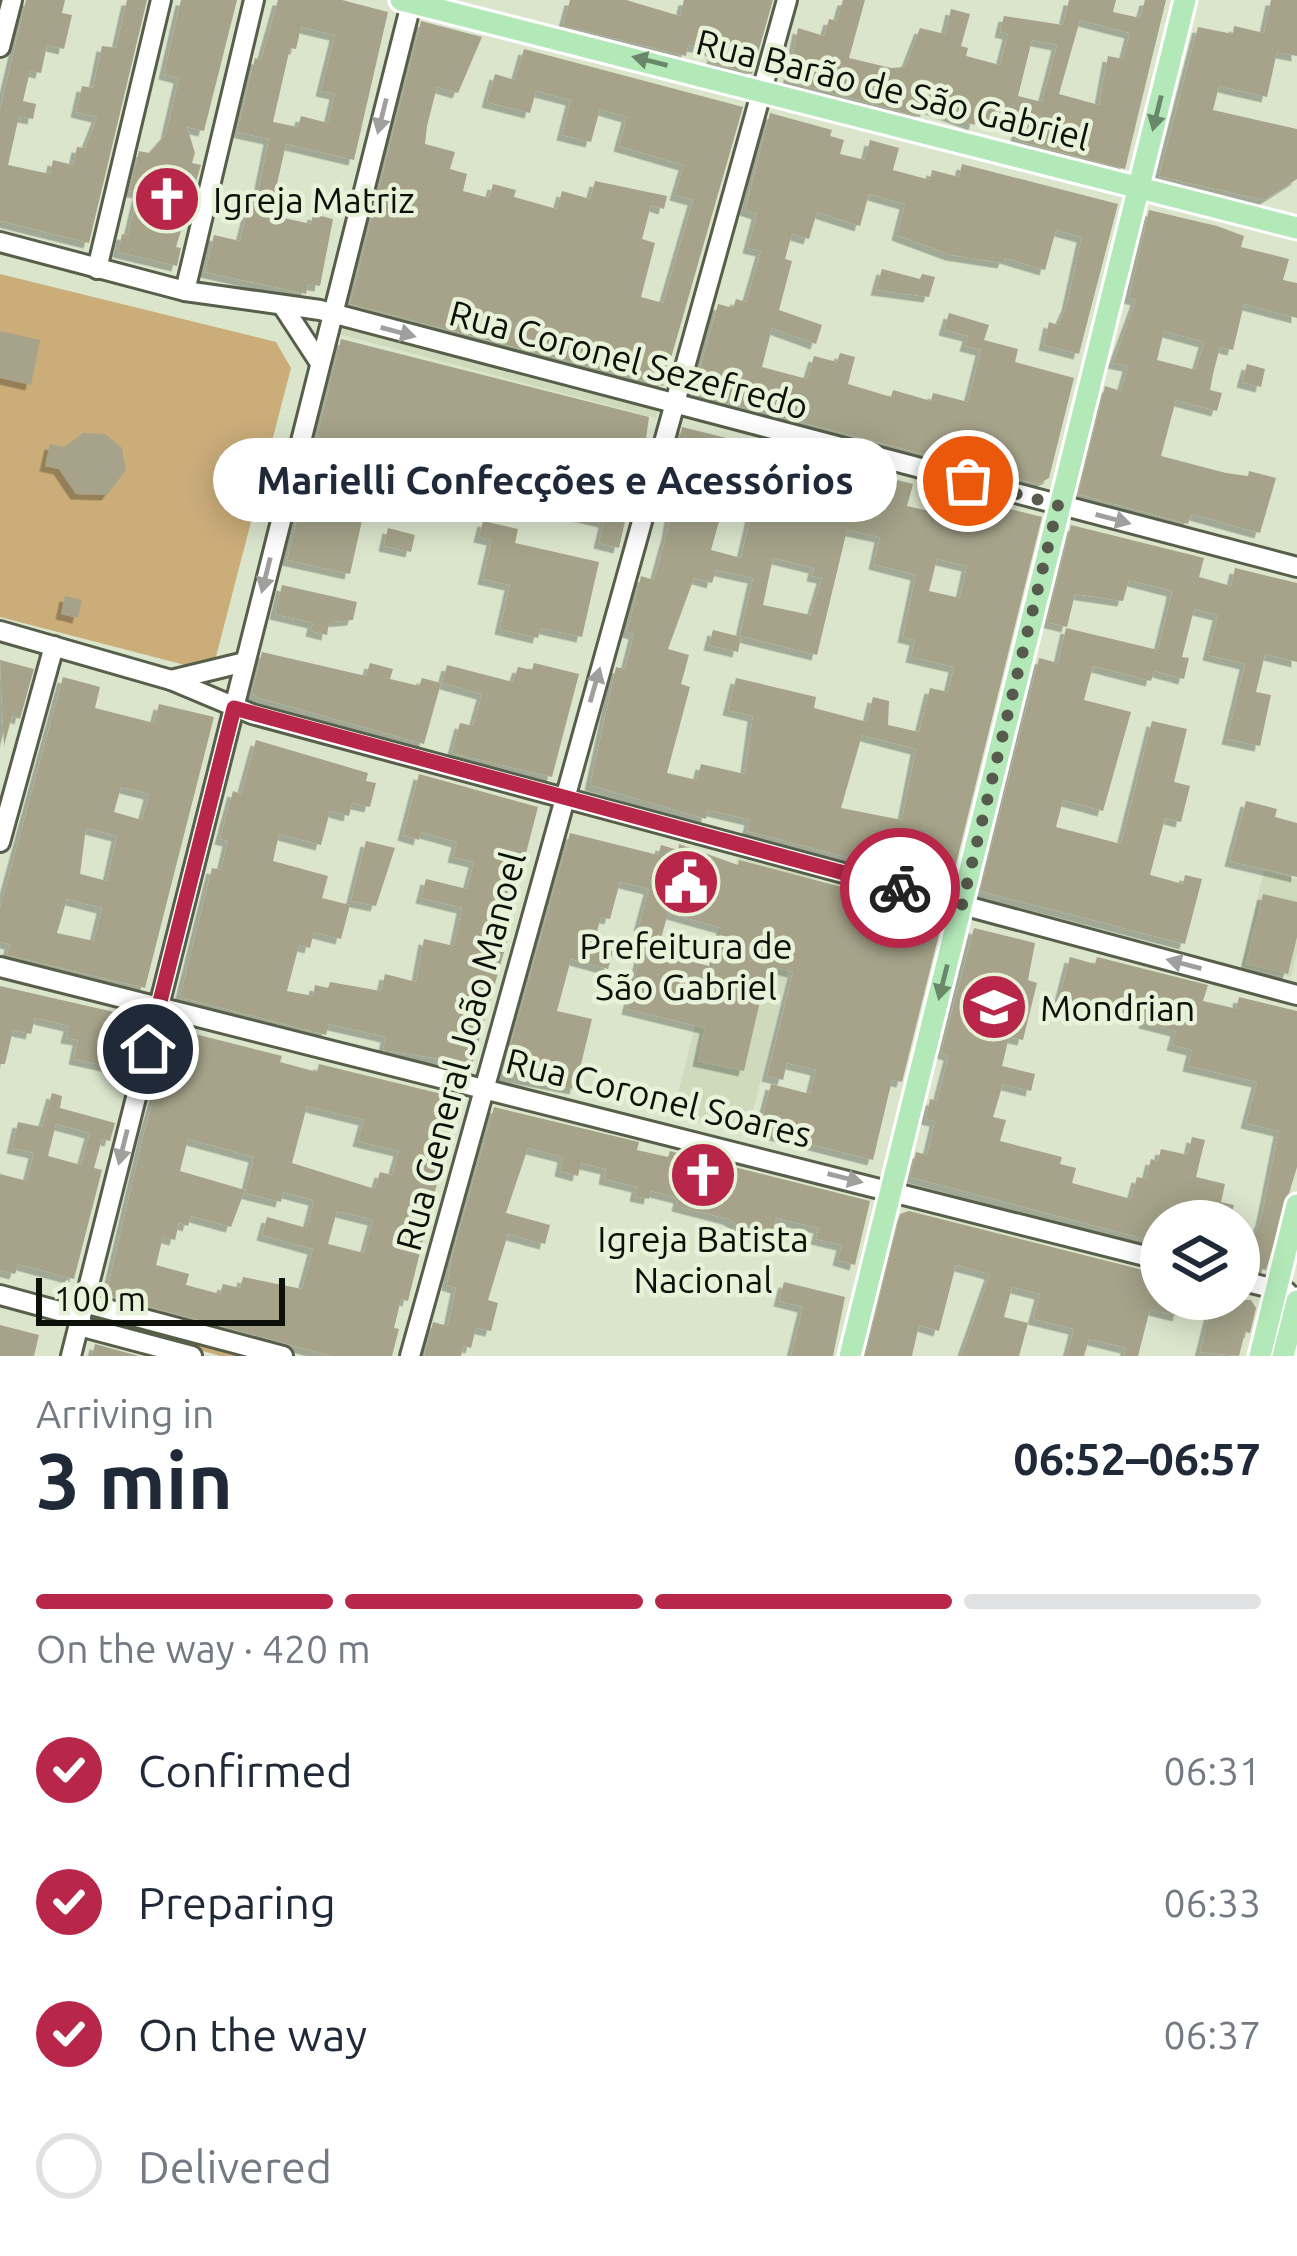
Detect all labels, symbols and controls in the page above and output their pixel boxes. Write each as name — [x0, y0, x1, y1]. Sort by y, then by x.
street label: Rua Barão de São Gabriel — [692, 20, 1094, 158]
one-way arrow — [631, 51, 668, 70]
one-way arrow — [1146, 95, 1165, 132]
one-way arrow — [372, 98, 391, 135]
church icon: Igreja Matriz — [132, 164, 202, 234]
place label: Igreja Matriz — [213, 179, 415, 220]
street label: Rua Coronel Sezefredo — [445, 291, 813, 427]
one-way arrow — [379, 324, 416, 343]
pin — [917, 430, 1019, 532]
callout: Marielli Confecções e Acessórios — [212, 439, 896, 523]
icon: bag — [935, 448, 1001, 514]
text: Marielli Confecções e Acessórios — [256, 458, 854, 501]
one-way arrow — [1095, 511, 1132, 530]
one-way arrow — [256, 557, 275, 594]
one-way arrow — [587, 667, 605, 703]
courier — [840, 828, 960, 948]
street label: Rua General João Manoel — [387, 847, 533, 1255]
public building icon: Prefeitura de São Gabriel — [651, 847, 721, 917]
icon: bike — [867, 855, 933, 921]
place label: Prefeitura de São Gabriel — [579, 925, 793, 1007]
one-way arrow — [1165, 954, 1202, 973]
one-way arrow — [933, 963, 952, 1000]
school or university icon: Mondrian — [959, 972, 1029, 1042]
place label: Mondrian — [1040, 987, 1195, 1028]
pin — [97, 998, 199, 1100]
icon: home — [115, 1016, 181, 1082]
street label: Rua Coronel Soares — [502, 1039, 816, 1155]
one-way arrow — [113, 1129, 132, 1166]
church icon: Igreja Batista Nacional — [668, 1140, 738, 1210]
one-way arrow — [826, 1169, 863, 1188]
map controls — [1140, 1200, 1260, 1320]
button: layers — [1140, 1200, 1260, 1320]
place label: Igreja Batista Nacional — [597, 1218, 809, 1300]
scale bar — [36, 1272, 285, 1325]
text: 100 m — [54, 1280, 146, 1317]
text: Arriving in — [36, 1392, 214, 1435]
text: 06:52–06:57 — [1013, 1433, 1261, 1484]
text: 3 min — [36, 1436, 233, 1524]
text: On the way · 420 m — [36, 1627, 371, 1670]
icon: check — [36, 1737, 102, 1803]
text: Confirmed — [138, 1745, 353, 1796]
text: 06:31 — [1163, 1749, 1261, 1792]
icon: check — [36, 1869, 102, 1935]
text: Preparing — [138, 1877, 336, 1928]
text: 06:33 — [1163, 1881, 1261, 1924]
icon: check — [36, 2001, 102, 2067]
text: On the way — [138, 2009, 367, 2060]
text: 06:37 — [1163, 2013, 1261, 2056]
text: Delivered — [138, 2141, 332, 2192]

